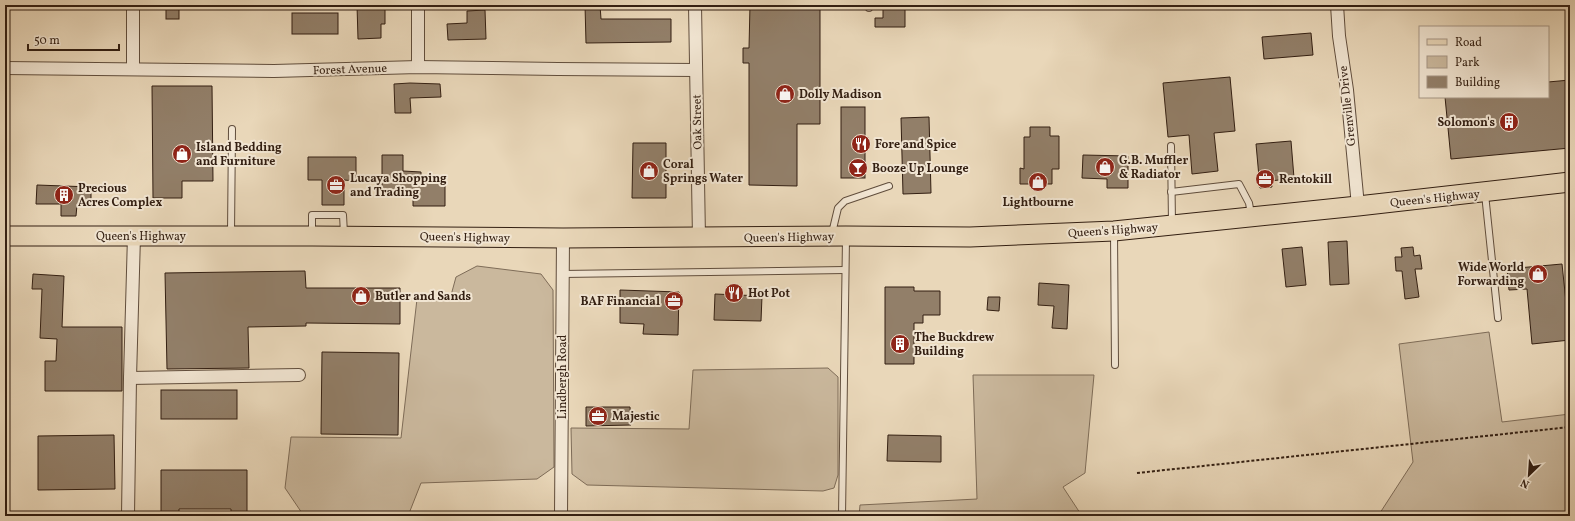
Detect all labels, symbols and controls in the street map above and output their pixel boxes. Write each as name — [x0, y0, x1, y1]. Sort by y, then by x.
scale bar — [28, 26, 119, 52]
legend — [1419, 26, 1549, 98]
text: 50 m — [34, 33, 60, 49]
text: Road — [1455, 35, 1482, 51]
text: Park — [1455, 55, 1480, 71]
street label: Forest Avenue — [313, 61, 388, 79]
street label: Grenville Drive — [1336, 65, 1360, 147]
text: Building — [1455, 75, 1500, 91]
shop icon: Dolly Madison — [774, 83, 796, 105]
place label: Dolly Madison — [799, 87, 882, 103]
street label: Oak Street — [690, 94, 706, 150]
building icon: Solomon's — [1498, 111, 1520, 133]
place label: Solomon's — [1437, 115, 1495, 131]
restaurant icon: Fore and Spice — [850, 133, 872, 155]
place label: Fore and Spice — [875, 137, 956, 153]
place label: Island Bedding and Furniture — [196, 140, 282, 170]
shop icon: Island Bedding and Furniture — [171, 143, 193, 165]
place label: G.B. Muffler & Radiator — [1119, 153, 1188, 183]
shop icon: G.B. Muffler & Radiator — [1094, 156, 1116, 178]
place label: Coral Springs Water — [663, 157, 743, 187]
bar icon: Booze Up Lounge — [847, 157, 869, 179]
shop icon: Coral Springs Water — [638, 160, 660, 182]
place label: Booze Up Lounge — [872, 161, 969, 177]
office icon: Rentokill — [1254, 168, 1276, 190]
place label: Lucaya Shopping and Trading — [350, 171, 447, 201]
shop icon: Lightbourne — [1027, 171, 1049, 193]
place label: Rentokill — [1279, 172, 1332, 188]
office icon: Lucaya Shopping and Trading — [325, 174, 347, 196]
place label: Precious Acres Complex — [78, 181, 162, 211]
building icon: Precious Acres Complex — [53, 184, 75, 206]
street label: Queen's Highway — [1389, 186, 1481, 212]
place label: Lightbourne — [1002, 195, 1074, 211]
street label: Queen's Highway — [1067, 220, 1159, 242]
street label: Queen's Highway — [96, 229, 187, 245]
street label: Queen's Highway — [420, 229, 511, 247]
street label: Queen's Highway — [744, 229, 835, 247]
place label: Wide World Forwarding — [1457, 260, 1525, 290]
shop icon: Wide World Forwarding — [1527, 263, 1549, 285]
restaurant icon: Hot Pot — [723, 282, 745, 304]
shop icon: Butler and Sands — [350, 285, 372, 307]
place label: Hot Pot — [748, 286, 790, 302]
place label: Butler and Sands — [375, 289, 471, 305]
office icon: BAF Financial — [663, 290, 685, 312]
place label: BAF Financial — [581, 294, 660, 310]
place label: The Buckdrew Building — [914, 330, 995, 360]
building icon: The Buckdrew Building — [889, 333, 911, 355]
street label: Lindbergh Road — [555, 335, 571, 419]
office icon: Majestic — [587, 405, 609, 427]
place label: Majestic — [612, 409, 660, 425]
north arrow — [1509, 455, 1549, 495]
text: N — [1519, 474, 1532, 491]

